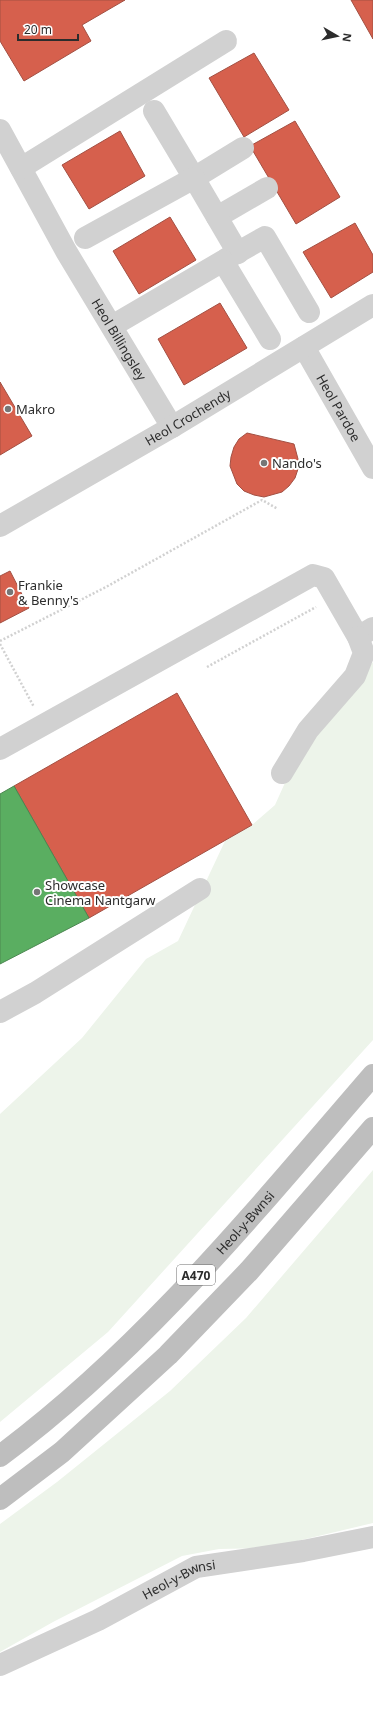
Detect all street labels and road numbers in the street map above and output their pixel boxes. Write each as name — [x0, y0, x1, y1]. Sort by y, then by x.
street label: Heol Billingsley — [88, 295, 151, 384]
street label: Heol Pardoe — [312, 371, 365, 445]
street label: Heol Crochendy — [141, 384, 234, 450]
street label: Heol-y-Bwnsi — [212, 1187, 278, 1258]
road number: A470 — [177, 1265, 215, 1285]
street label: Heol-y-Bwnsi — [139, 1555, 217, 1603]

